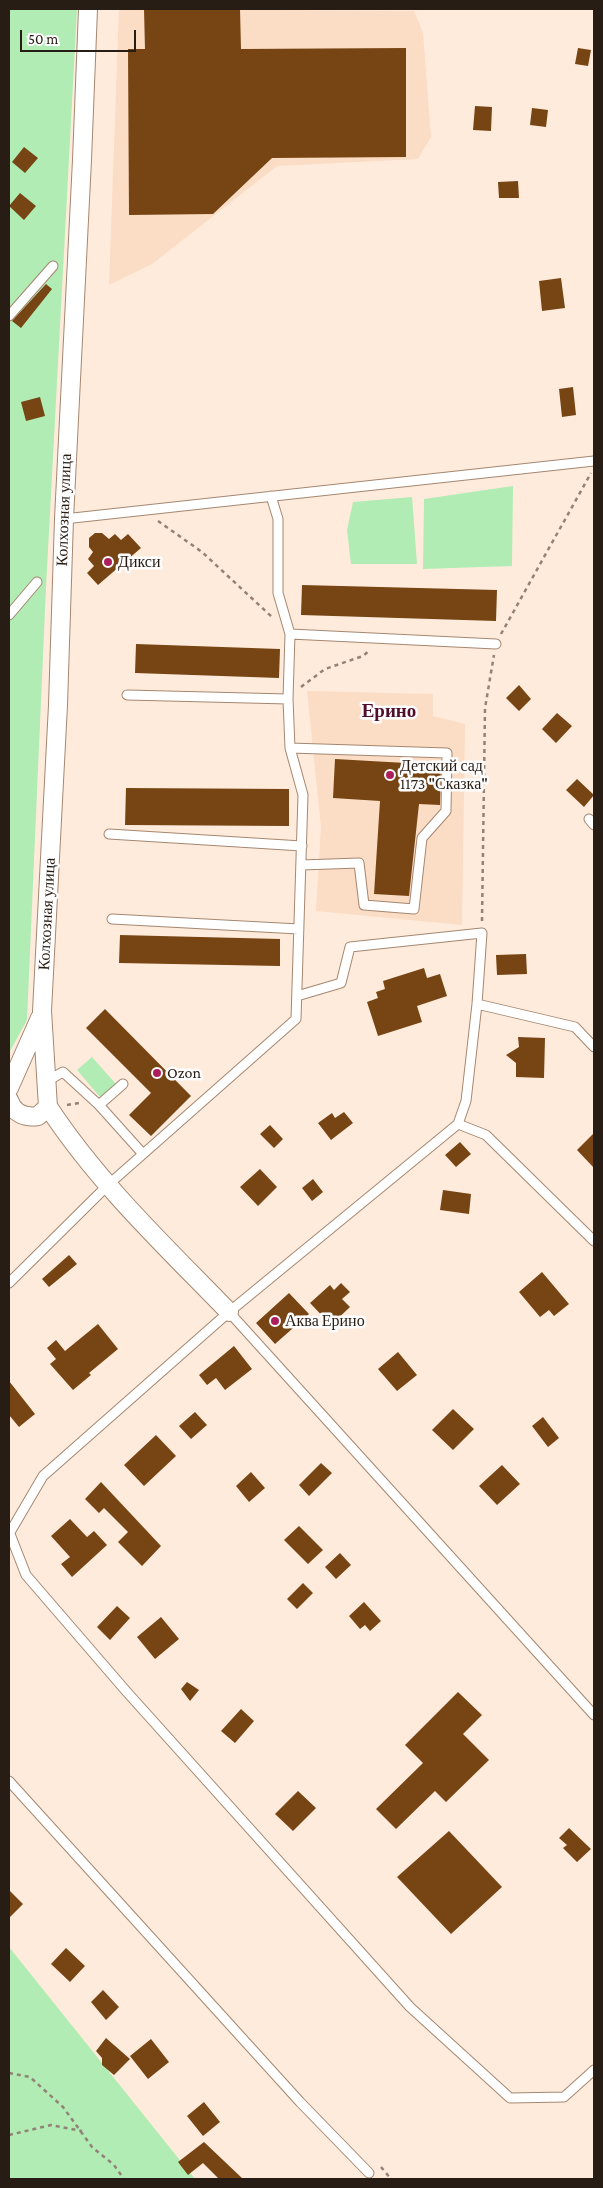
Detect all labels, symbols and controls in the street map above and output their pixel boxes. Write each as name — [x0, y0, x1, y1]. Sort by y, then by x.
scale bar — [22, 20, 139, 52]
text: 50 m — [28, 31, 58, 47]
street label: Колхозная улица — [52, 453, 76, 567]
place label: Дикси — [118, 552, 161, 572]
marker: Дикси — [102, 556, 114, 568]
district label: Ерино — [362, 700, 416, 722]
place label: Детский сад 1173 "Сказка" — [400, 756, 488, 794]
marker: Детский сад 1173 "Сказка" — [384, 769, 396, 781]
street label: Колхозная улица — [34, 857, 60, 971]
place label: Ozon — [167, 1063, 201, 1083]
marker: Ozon — [151, 1067, 163, 1079]
place label: Аква Ерино — [285, 1311, 365, 1331]
marker: Аква Ерино — [269, 1315, 281, 1327]

